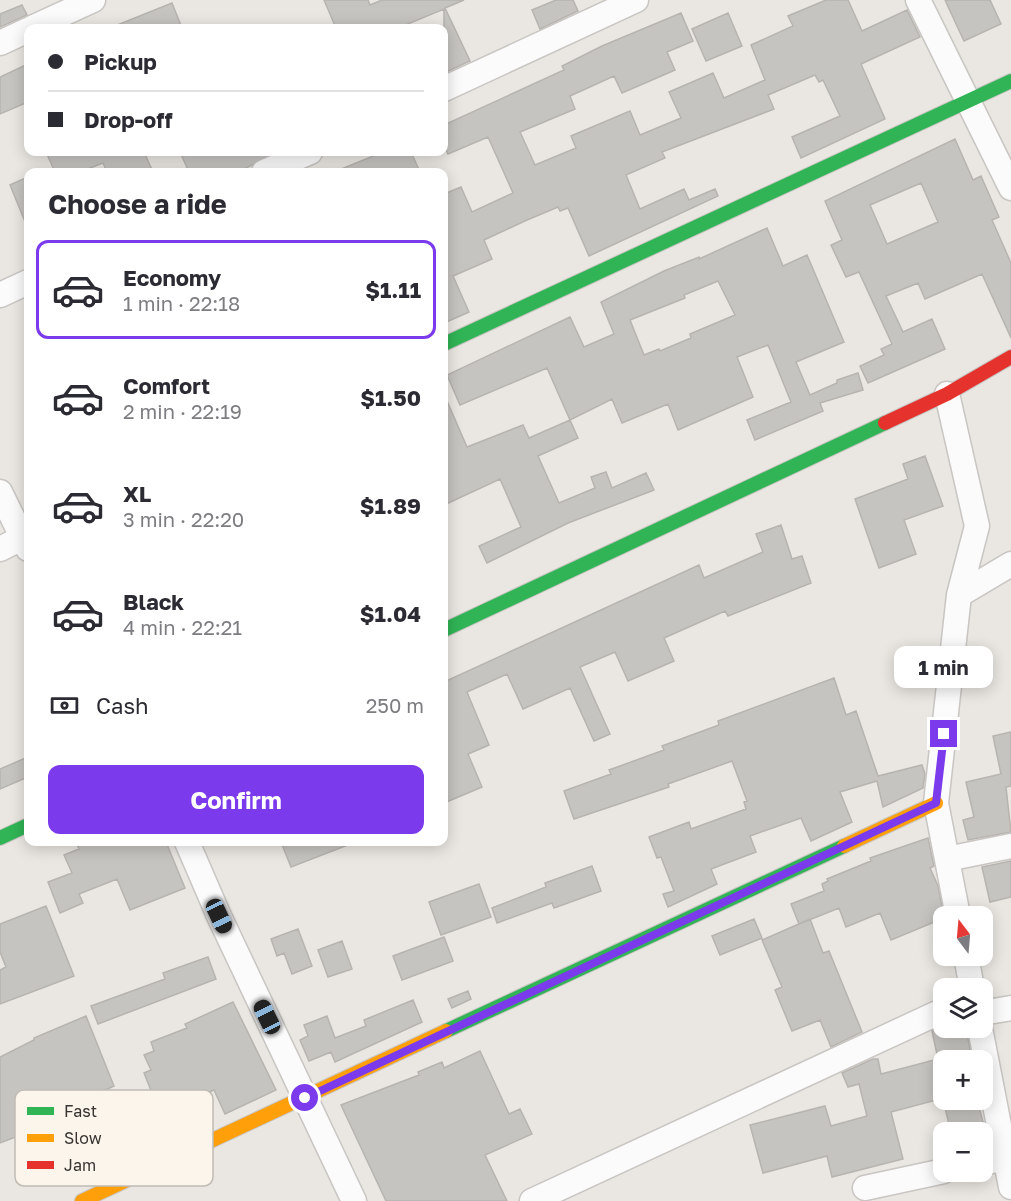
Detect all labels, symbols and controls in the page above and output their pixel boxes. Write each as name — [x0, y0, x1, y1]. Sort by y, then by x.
text: Pickup — [84, 48, 157, 75]
text: Drop-off — [84, 106, 173, 133]
text: Choose a ride — [48, 188, 227, 220]
icon: car — [51, 263, 105, 317]
text: Economy — [123, 264, 221, 291]
text: $1.11 — [365, 276, 421, 303]
text: 1 min · 22:18 — [123, 291, 240, 315]
icon: car — [51, 371, 105, 425]
text: Comfort — [123, 372, 210, 399]
text: $1.50 — [360, 384, 421, 411]
text: 2 min · 22:19 — [123, 399, 242, 423]
icon: car — [51, 479, 105, 533]
text: XL — [123, 480, 151, 507]
text: $1.89 — [360, 492, 421, 519]
text: 3 min · 22:20 — [123, 507, 244, 531]
icon: car — [51, 587, 105, 641]
text: Black — [123, 588, 184, 615]
text: $1.04 — [360, 600, 421, 627]
text: 4 min · 22:21 — [123, 615, 242, 639]
callout: 1 min — [894, 647, 994, 689]
text: 1 min — [918, 655, 969, 679]
icon: cash — [48, 689, 81, 722]
text: Cash — [96, 692, 149, 719]
text: 250 m — [366, 693, 424, 717]
route end — [930, 720, 957, 747]
button: Confirm — [48, 765, 424, 834]
car — [203, 896, 235, 936]
north arrow — [933, 906, 993, 966]
map controls — [933, 906, 993, 1182]
button: layers — [933, 978, 993, 1038]
car — [251, 997, 283, 1037]
button: + — [933, 1050, 993, 1110]
route start — [291, 1084, 318, 1111]
legend — [15, 1090, 213, 1186]
text: Fast — [64, 1101, 97, 1121]
button: − — [933, 1122, 993, 1182]
text: Slow — [64, 1128, 102, 1148]
text: Jam — [64, 1155, 96, 1175]

